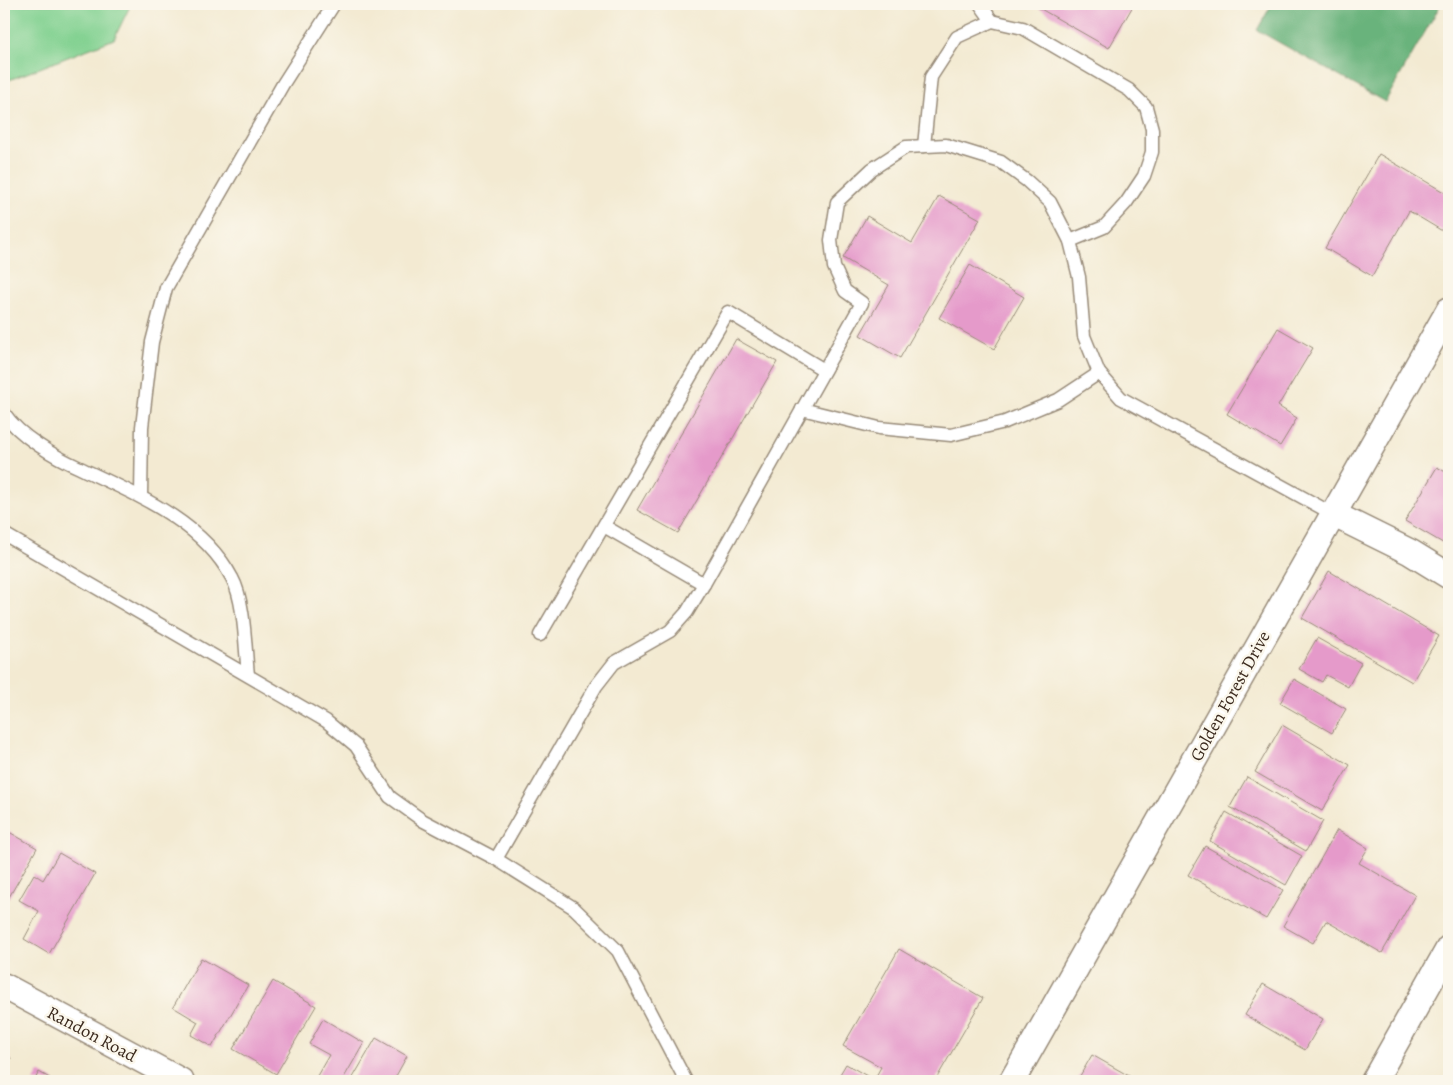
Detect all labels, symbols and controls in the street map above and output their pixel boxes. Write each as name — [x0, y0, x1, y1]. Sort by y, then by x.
street label: Golden Forest Drive — [1184, 627, 1276, 765]
street label: Randon Road — [43, 1000, 141, 1068]

